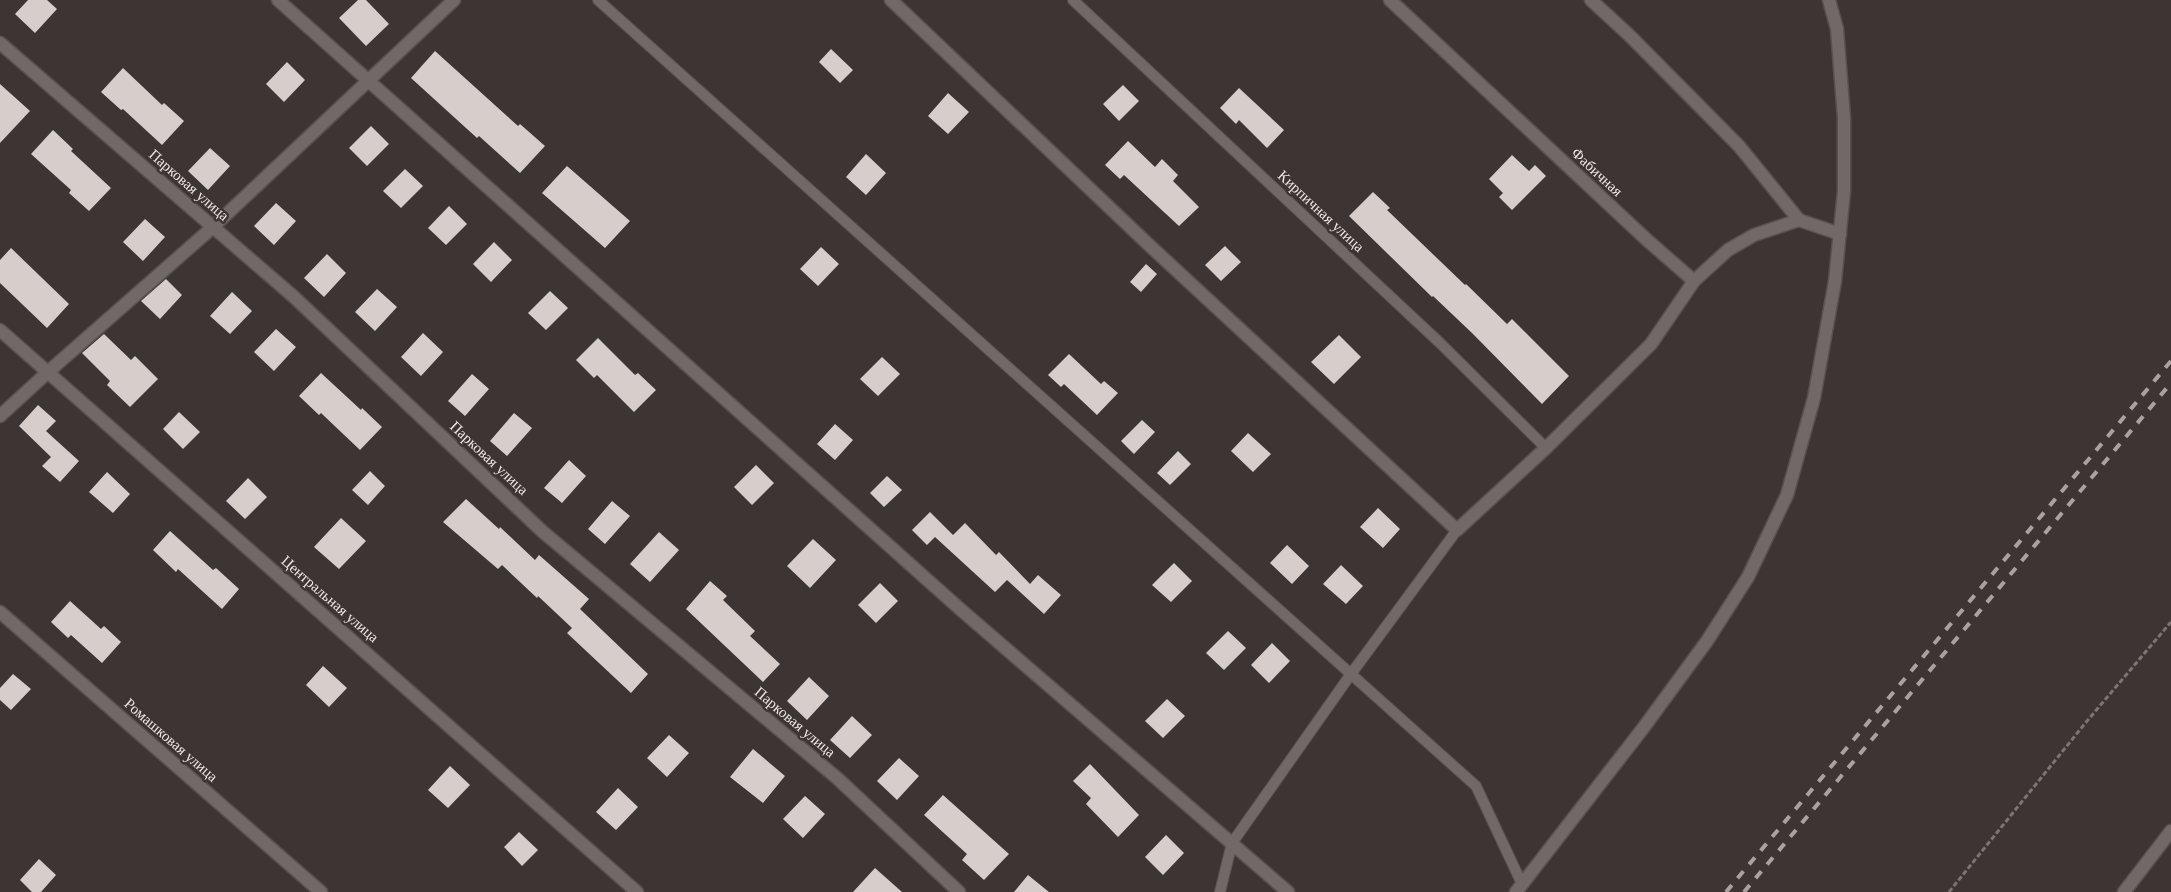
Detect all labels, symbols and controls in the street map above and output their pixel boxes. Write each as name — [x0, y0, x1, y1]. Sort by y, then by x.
street label: Фабичная — [1568, 145, 1626, 200]
street label: Парковая улица — [146, 146, 232, 224]
street label: Кирпичная улица — [1275, 167, 1367, 255]
street label: Парковая улица — [447, 418, 531, 498]
street label: Центральная улица — [278, 553, 382, 646]
street label: Парковая улица — [751, 684, 839, 761]
street label: Ромашковая улица — [121, 695, 221, 785]

